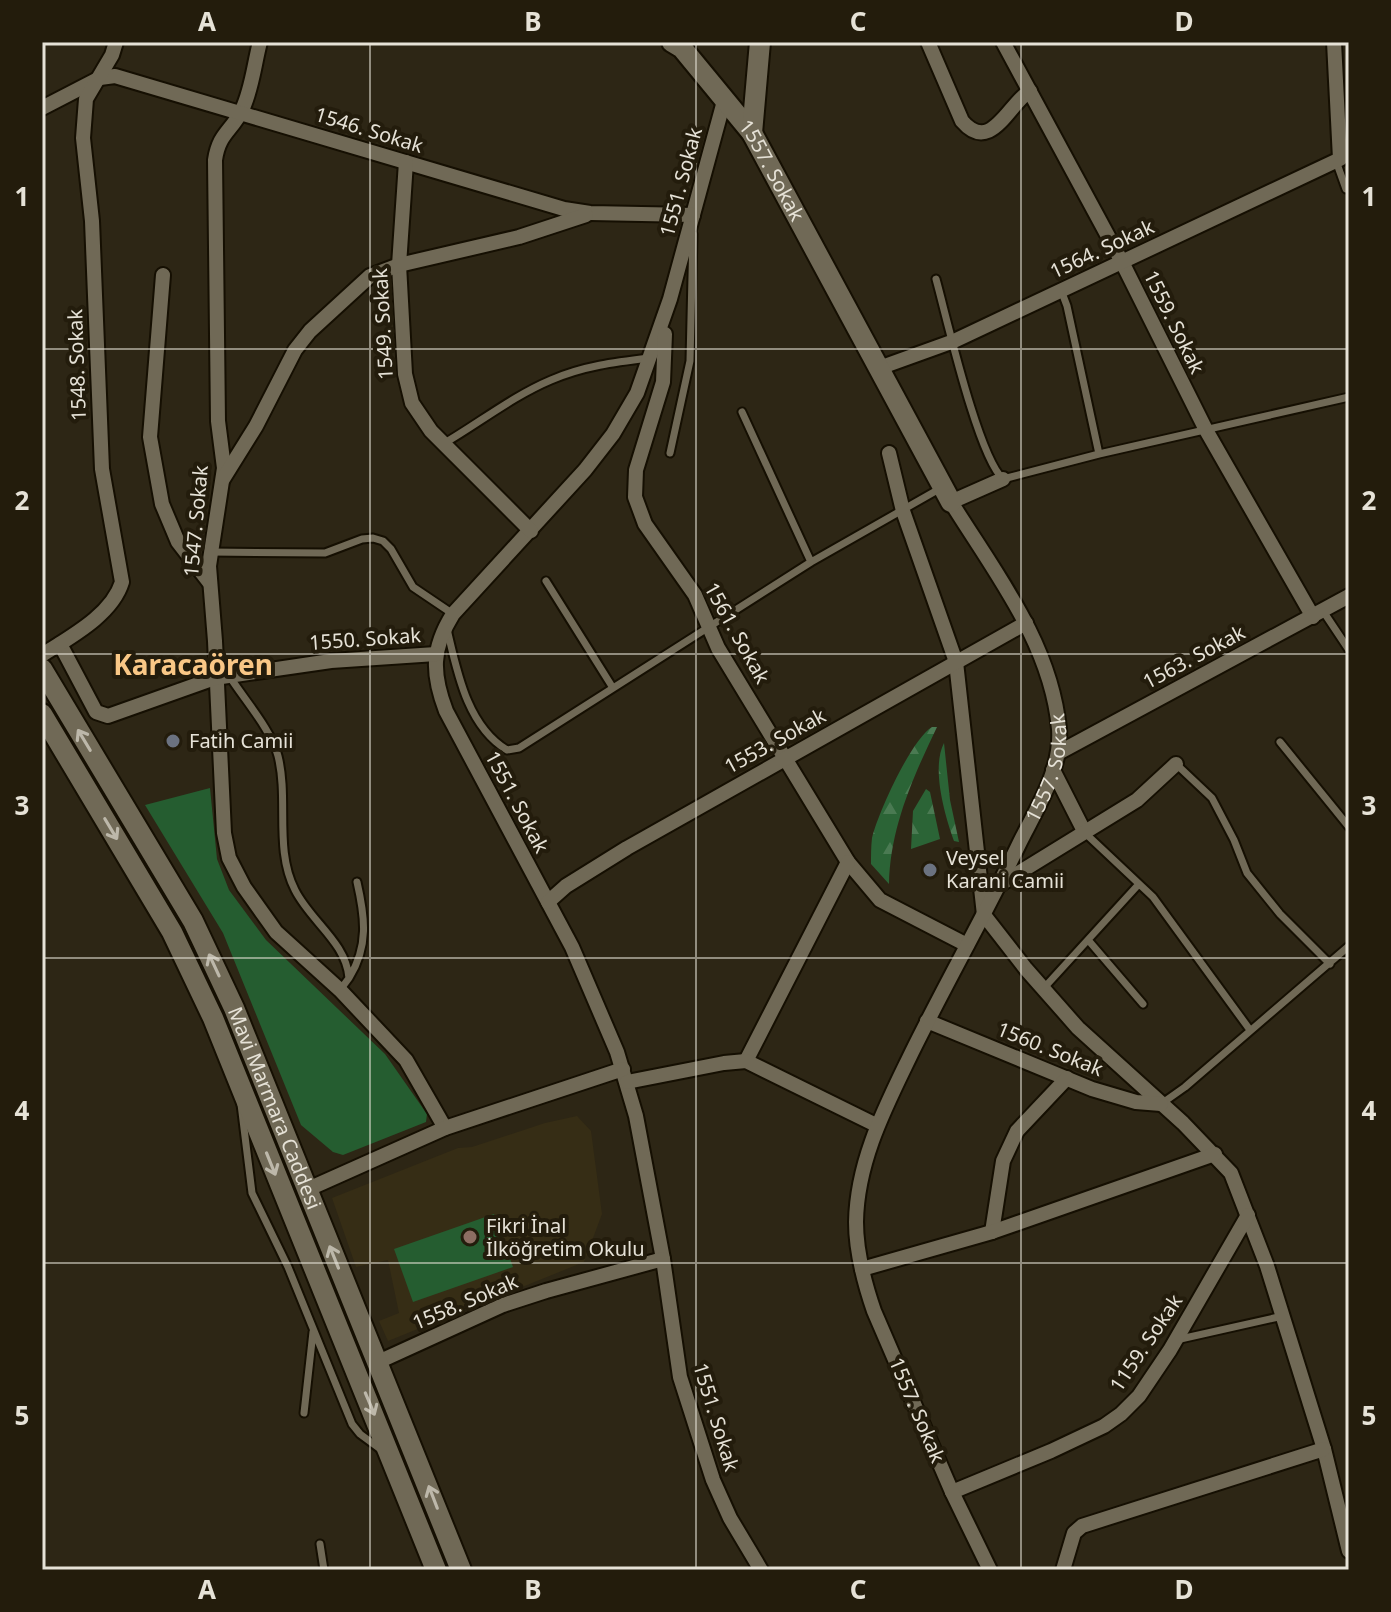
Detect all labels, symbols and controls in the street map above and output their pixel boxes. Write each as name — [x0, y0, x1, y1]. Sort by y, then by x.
text: A — [198, 3, 216, 39]
text: B — [524, 3, 542, 39]
text: C — [850, 3, 866, 39]
text: D — [1174, 3, 1194, 39]
street label: 1546. Sokak — [312, 100, 427, 159]
street label: 1557. Sokak — [733, 113, 811, 226]
street label: 1551. Sokak — [653, 124, 708, 239]
text: 1 — [15, 178, 29, 214]
text: 1 — [1362, 178, 1376, 214]
street label: 1564. Sokak — [1045, 213, 1159, 284]
street label: 1559. Sokak — [1138, 266, 1211, 378]
street label: 1549. Sokak — [366, 267, 399, 381]
street label: 1548. Sokak — [61, 308, 92, 421]
street label: 1547. Sokak — [177, 464, 214, 578]
text: 2 — [15, 482, 30, 518]
text: 2 — [1362, 482, 1377, 518]
street label: 1561. Sokak — [698, 577, 777, 689]
street label: 1563. Sokak — [1138, 618, 1250, 695]
street label: 1550. Sokak — [308, 621, 422, 656]
district label: Karacaören — [113, 645, 273, 683]
street label: 1553. Sokak — [719, 701, 831, 780]
street label: 1557. Sokak — [1019, 712, 1072, 826]
place label: Fatih Camii — [189, 727, 293, 754]
one-way arrow — [76, 729, 92, 752]
marker: Fatih Camii — [164, 732, 182, 750]
street label: 1551. Sokak — [479, 746, 556, 858]
text: 3 — [15, 787, 29, 823]
text: 3 — [1362, 787, 1376, 823]
one-way arrow — [103, 817, 119, 840]
place label: Veysel Karani Camii — [946, 844, 1064, 894]
marker: Veysel Karani Camii — [921, 861, 939, 879]
one-way arrow — [206, 953, 221, 977]
street label: Mavi Marmara Caddesi — [222, 1003, 328, 1213]
street label: 1560. Sokak — [993, 1015, 1107, 1082]
text: 4 — [15, 1092, 30, 1128]
text: 4 — [1362, 1092, 1377, 1128]
one-way arrow — [265, 1151, 279, 1176]
place label: Fikri İnal İlköğretim Okulu — [486, 1212, 645, 1262]
marker: Fikri İnal İlköğretim Okulu — [461, 1228, 479, 1246]
one-way arrow — [326, 1245, 340, 1270]
street label: 1558. Sokak — [408, 1267, 522, 1336]
street label: 1159. Sokak — [1103, 1288, 1188, 1397]
street label: 1557. Sokak — [883, 1353, 952, 1467]
street label: 1551. Sokak — [687, 1359, 746, 1475]
one-way arrow — [363, 1391, 378, 1416]
text: 5 — [15, 1397, 29, 1433]
text: 5 — [1362, 1397, 1376, 1433]
one-way arrow — [425, 1485, 439, 1510]
text: A — [198, 1571, 216, 1607]
text: B — [524, 1571, 542, 1607]
text: C — [850, 1571, 866, 1607]
text: D — [1174, 1571, 1194, 1607]

